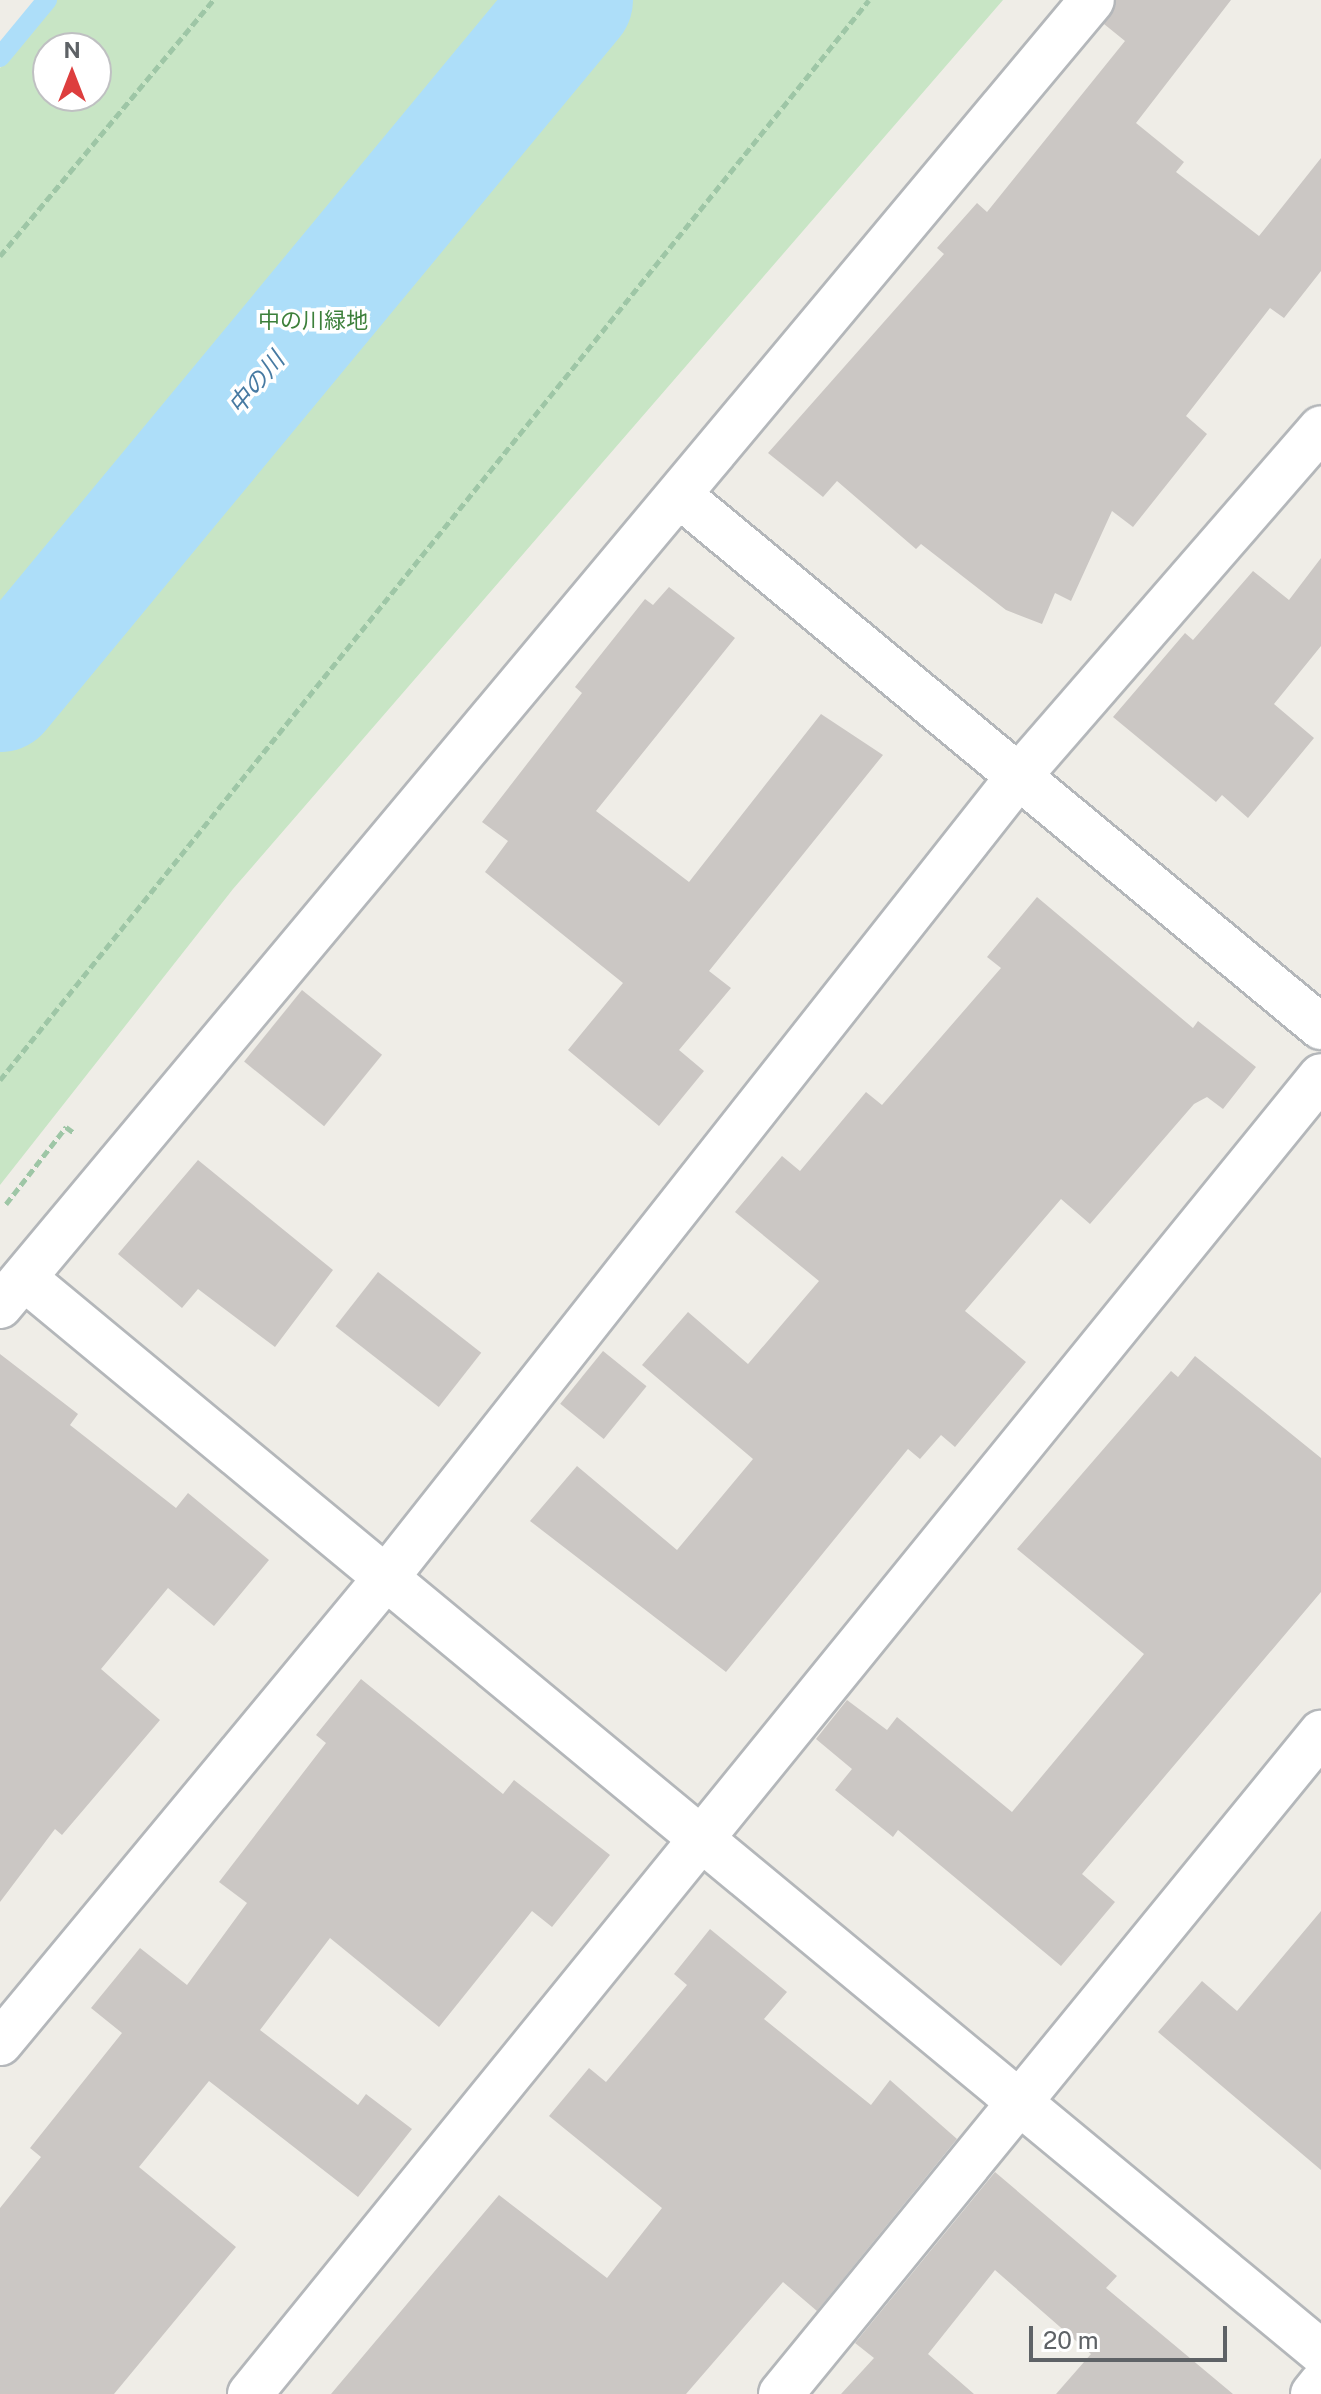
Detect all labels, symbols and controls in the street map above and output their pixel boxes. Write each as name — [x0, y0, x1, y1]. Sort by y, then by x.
north arrow — [32, 32, 112, 112]
text: N — [63, 37, 81, 63]
park label: 中の川緑地 — [258, 308, 368, 334]
water label: 中の川 — [222, 346, 290, 420]
scale bar — [1033, 2310, 1231, 2360]
text: 20 m — [1043, 2326, 1099, 2354]

